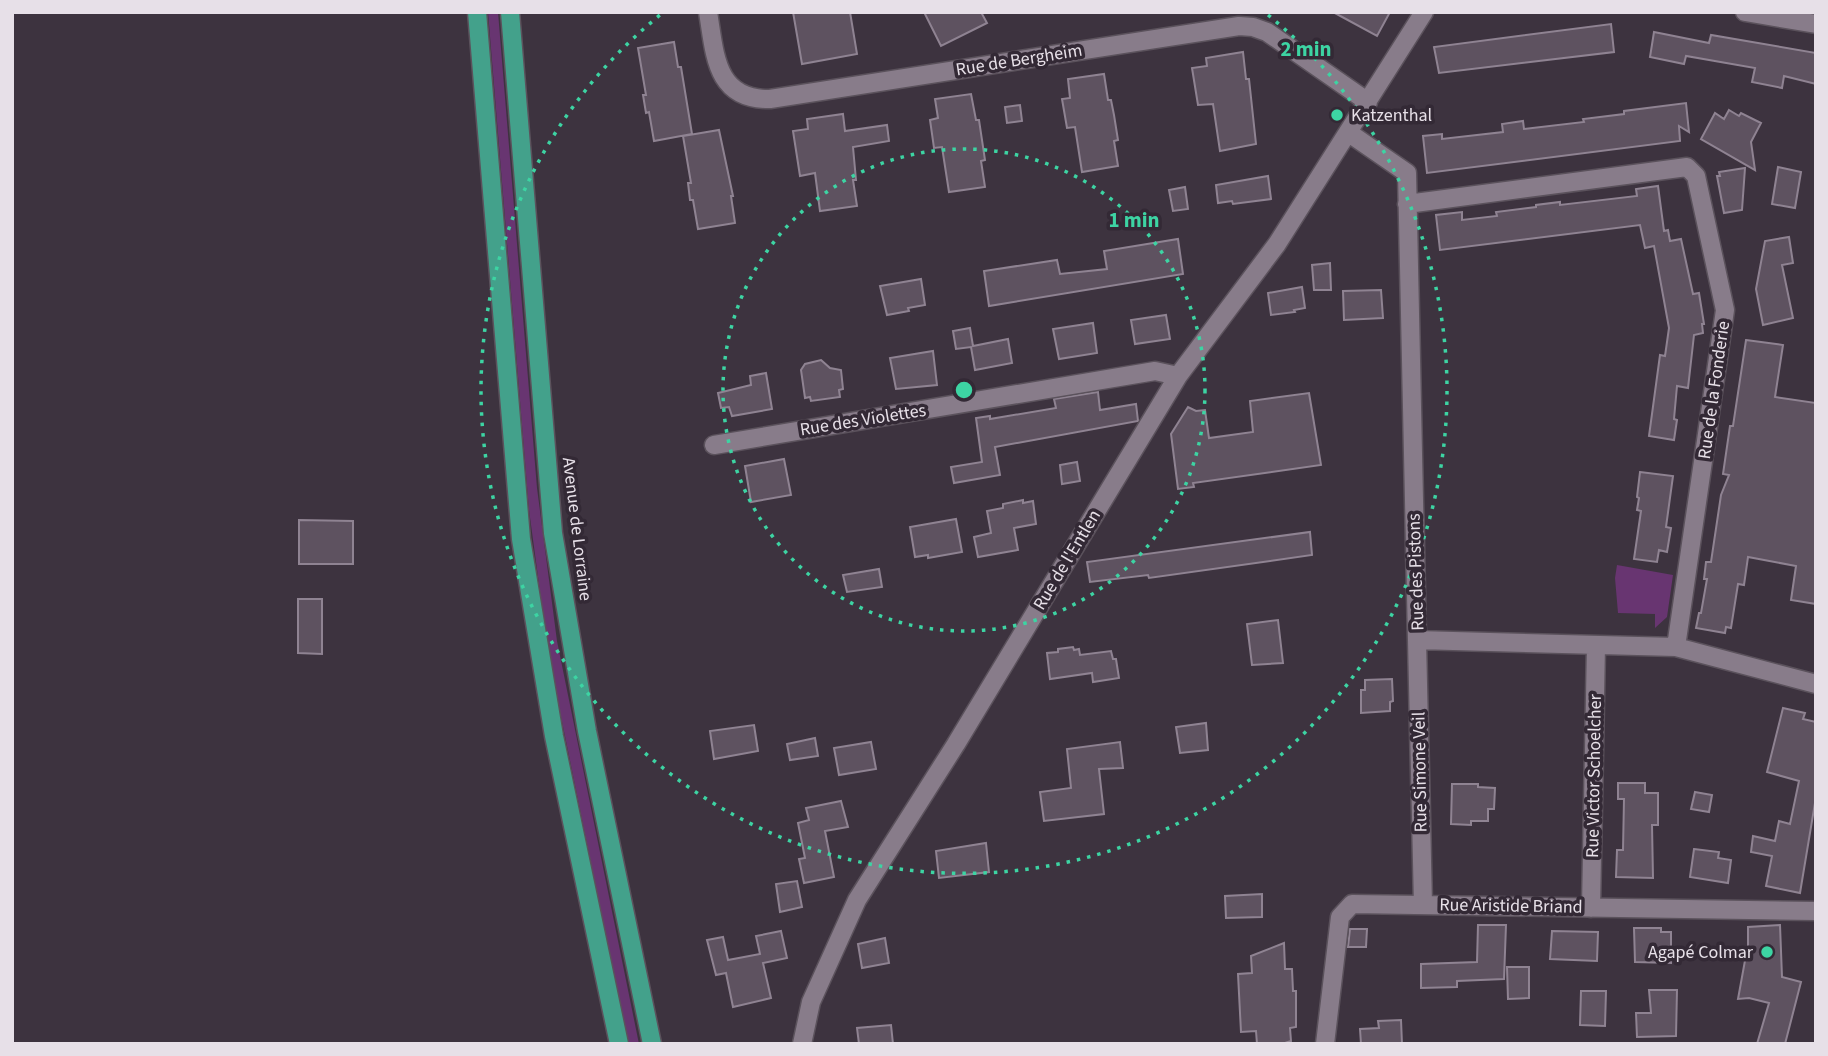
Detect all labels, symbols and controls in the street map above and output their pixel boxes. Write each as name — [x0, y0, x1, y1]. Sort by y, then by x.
text: 2 min — [1280, 34, 1332, 64]
street label: Rue de Bergheim — [954, 38, 1084, 82]
place label: Katzenthal — [1351, 103, 1432, 128]
marker: Katzenthal — [1329, 107, 1345, 123]
text: 1 min — [1108, 205, 1160, 235]
street label: Rue de la Fonderie — [1692, 319, 1736, 461]
centre of rings — [952, 378, 976, 402]
street label: Rue des Violettes — [798, 398, 928, 442]
street label: Avenue de Lorraine — [556, 456, 598, 602]
street label: Rue de l'Entlen — [1027, 505, 1107, 615]
street label: Rue des Pistons — [1401, 513, 1431, 631]
street label: Rue Victor Schoelcher — [1580, 693, 1608, 858]
street label: Rue Simone Veil — [1406, 711, 1434, 833]
street label: Rue Aristide Briand — [1439, 892, 1583, 920]
place label: Agapé Colmar — [1648, 940, 1754, 965]
marker: Agapé Colmar — [1759, 944, 1775, 960]

